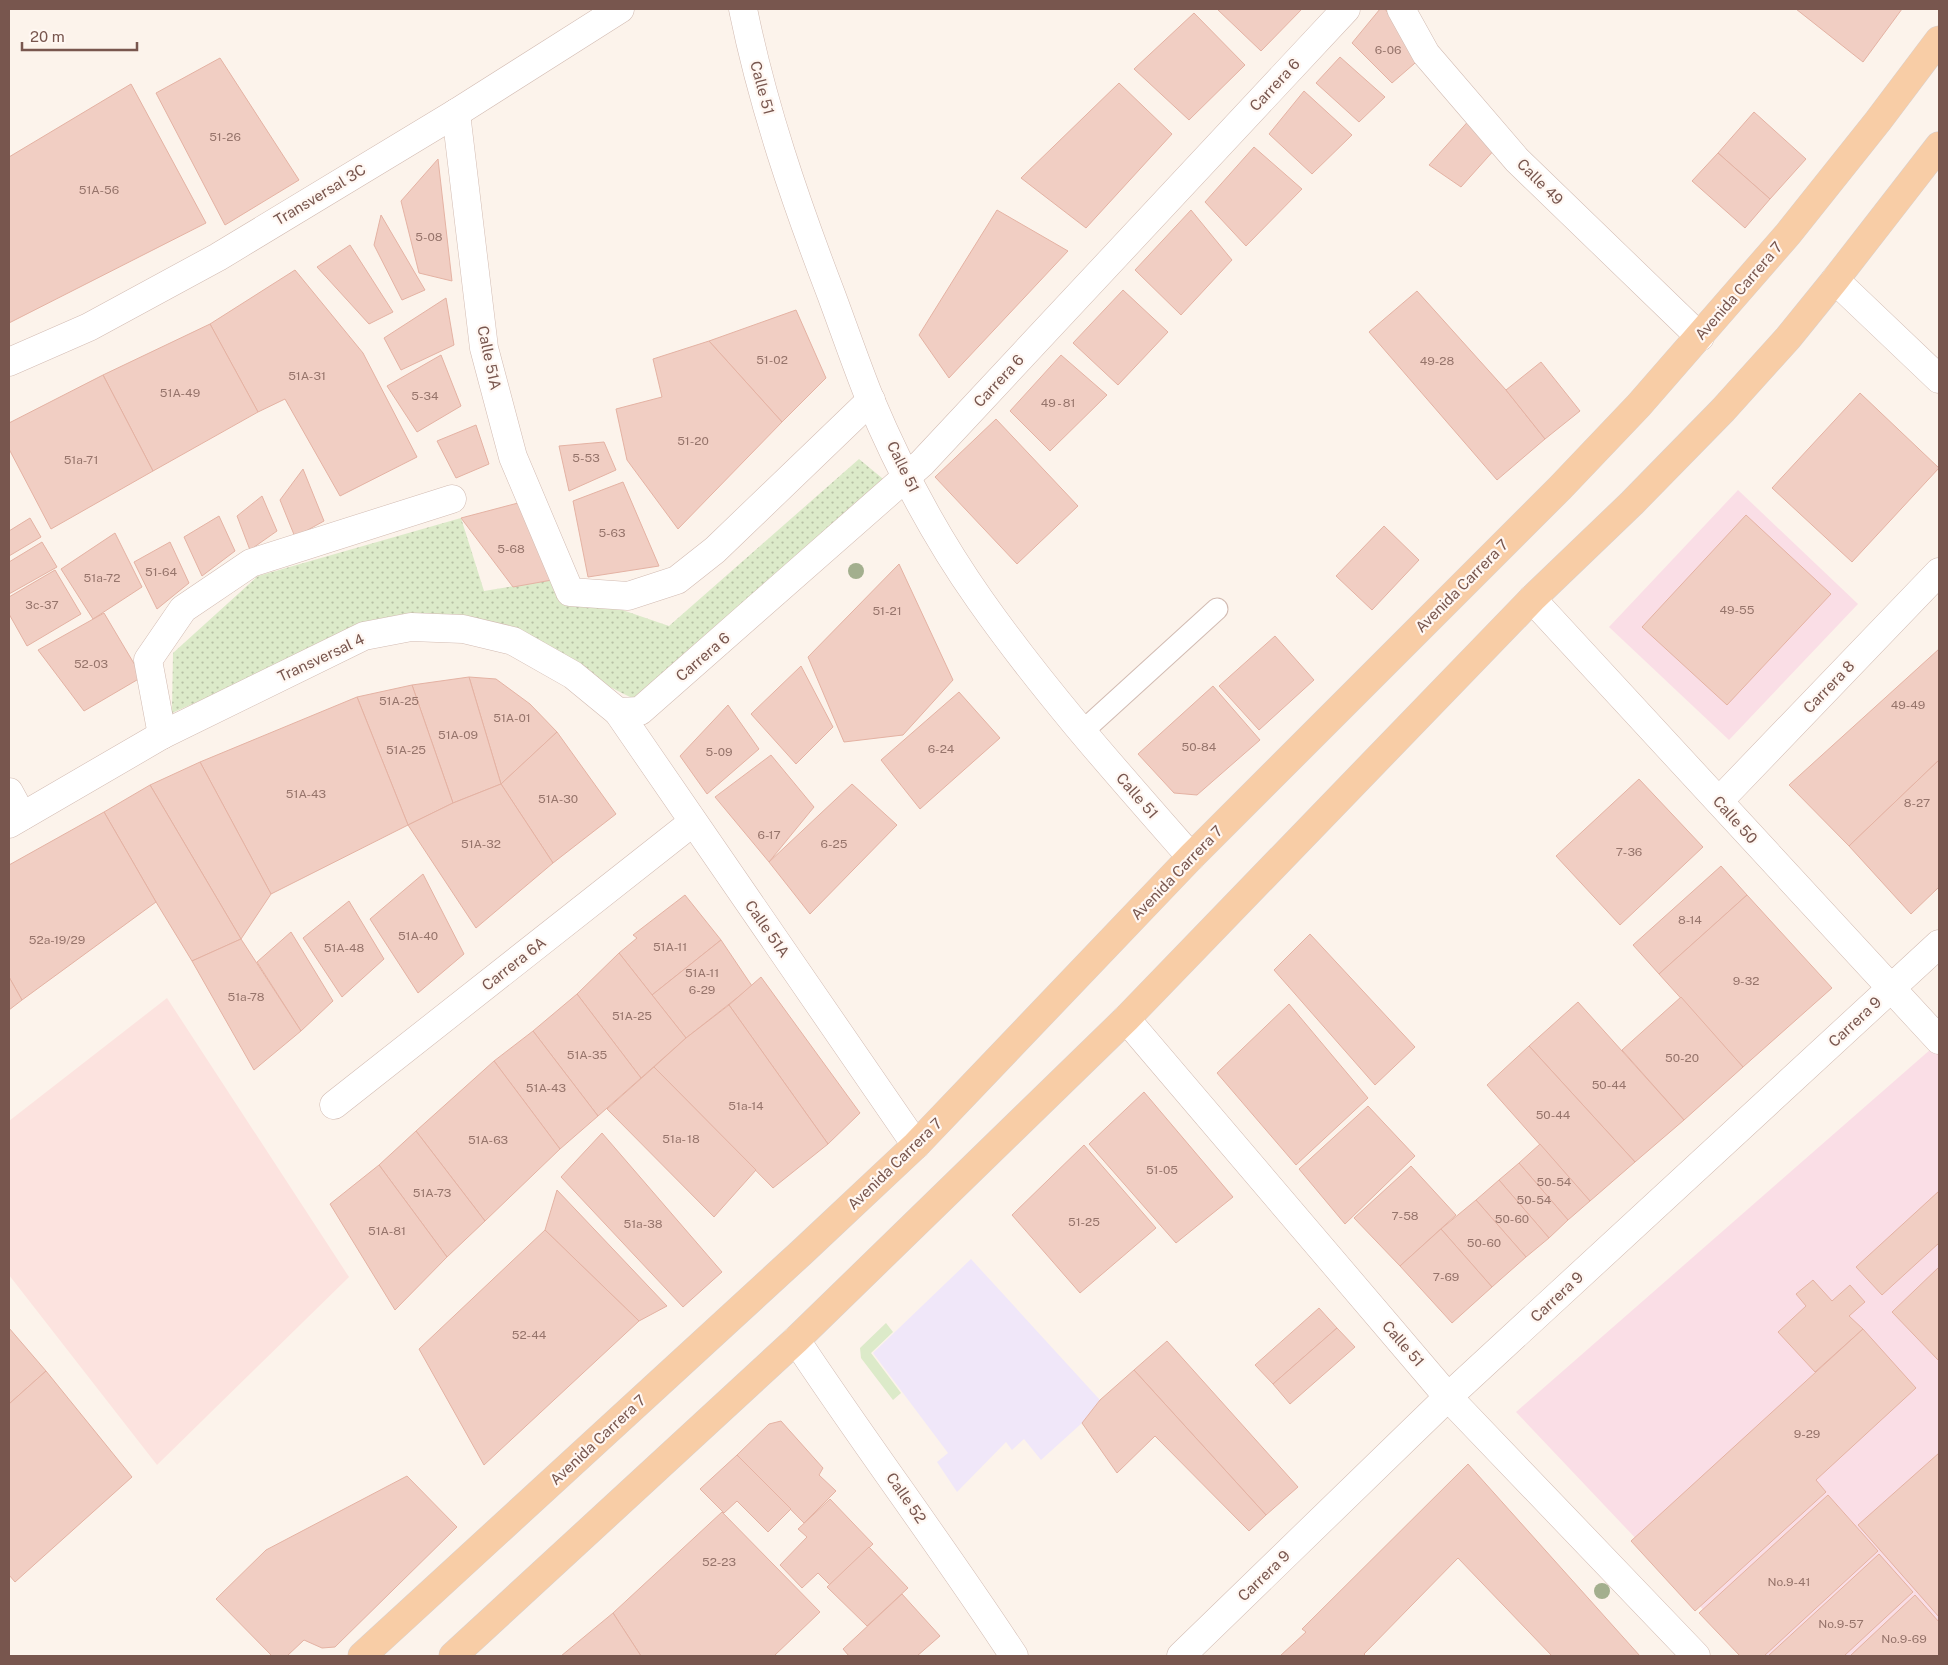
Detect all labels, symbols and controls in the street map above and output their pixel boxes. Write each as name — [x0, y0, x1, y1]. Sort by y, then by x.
scale bar — [22, 20, 138, 52]
text: 20 m — [30, 28, 65, 45]
house number: 6-06 — [1375, 43, 1401, 57]
street label: Carrera 6 — [1246, 55, 1303, 114]
street label: Calle 51 — [747, 59, 778, 117]
house number: 51-26 — [209, 130, 241, 144]
street label: Calle 49 — [1514, 155, 1567, 208]
street label: Transversal 3C — [271, 160, 369, 229]
house number: 51A-56 — [79, 183, 119, 197]
house number: 5-08 — [415, 230, 443, 244]
street label: Avenida Carrera 7 — [1692, 238, 1786, 343]
street label: Calle 51A — [474, 324, 505, 392]
street label: Carrera 6 — [970, 351, 1027, 410]
house number: 51-02 — [756, 353, 788, 367]
house number: 49-28 — [1420, 354, 1454, 368]
house number: 51A-31 — [288, 369, 326, 383]
house number: 51A-49 — [160, 386, 200, 400]
house number: 5-34 — [411, 389, 439, 403]
house number: 49 - 81 — [1041, 396, 1075, 410]
house number: 51-20 — [677, 434, 709, 448]
street label: Calle 51 — [884, 438, 923, 495]
house number: 5-53 — [572, 451, 600, 465]
house number: 51a-71 — [64, 453, 98, 467]
house number: 5-63 — [598, 526, 626, 540]
street label: Avenida Carrera 7 — [1412, 536, 1512, 636]
house number: 5-68 — [497, 542, 525, 556]
house number: 51-64 — [145, 565, 178, 579]
house number: 51a-72 — [84, 571, 120, 585]
house number: 3c-37 — [25, 598, 59, 612]
house number: 49-55 — [1720, 603, 1755, 617]
house number: 51-21 — [872, 604, 902, 618]
street label: Carrera 6 — [672, 629, 733, 685]
street label: Transversal 4 — [275, 630, 367, 685]
house number: 52-03 — [74, 657, 108, 671]
street label: Carrera 8 — [1800, 657, 1858, 716]
house number: 51A-25 — [379, 694, 419, 708]
house number: 49-49 — [1891, 698, 1925, 712]
house number: 51A-01 — [493, 711, 531, 725]
house number: 51A-09 — [438, 728, 478, 742]
house number: 50-84 — [1182, 740, 1217, 754]
house number: 6-24 — [928, 742, 955, 756]
house number: 51A-25 — [386, 743, 426, 757]
house number: 5-09 — [706, 745, 732, 759]
street label: Calle 51 — [1113, 769, 1162, 822]
house number: 51A-43 — [286, 787, 326, 801]
house number: 51A-30 — [538, 792, 578, 806]
street label: Calle 50 — [1710, 792, 1761, 847]
house number: 8-27 — [1904, 796, 1930, 810]
street label: Avenida Carrera 7 — [1127, 822, 1226, 923]
house number: 6-17 — [757, 828, 781, 842]
house number: 51A-32 — [461, 837, 501, 851]
house number: 6-25 — [821, 837, 848, 851]
house number: 7-36 — [1616, 845, 1642, 859]
street label: Calle 51A — [742, 897, 793, 961]
house number: 8-14 — [1678, 913, 1702, 927]
house number: 51A-40 — [398, 929, 438, 943]
house number: 52a-19/29 — [29, 933, 85, 947]
street label: Carrera 6A — [478, 933, 549, 994]
house number: 51A-11 — [653, 940, 687, 954]
house number: 51A-48 — [324, 941, 365, 955]
house number: 51A-11 — [685, 966, 719, 980]
house number: 9-32 — [1733, 974, 1759, 988]
house number: 6-29 — [689, 983, 715, 997]
house number: 51a-78 — [227, 990, 265, 1004]
street label: Carrera 9 — [1825, 993, 1884, 1050]
house number: 51A-25 — [612, 1009, 652, 1023]
house number: 51A-35 — [567, 1048, 608, 1062]
house number: 50-20 — [1665, 1051, 1699, 1065]
house number: 50-44 — [1592, 1078, 1627, 1092]
house number: 51A-43 — [526, 1081, 566, 1095]
house number: 51a-14 — [728, 1099, 764, 1113]
house number: 50-44 — [1536, 1108, 1571, 1122]
street label: Avenida Carrera 7 — [844, 1114, 945, 1213]
house number: 51a- 18 — [662, 1132, 700, 1146]
house number: 51A-63 — [468, 1133, 508, 1147]
house number: 51-05 — [1146, 1163, 1178, 1177]
house number: 50-54 — [1537, 1175, 1572, 1189]
house number: 51A-73 — [413, 1186, 451, 1200]
house number: 50-54 — [1517, 1193, 1552, 1207]
house number: 7-58 — [1391, 1209, 1419, 1223]
house number: 50-60 — [1495, 1212, 1529, 1226]
house number: 51-25 — [1068, 1215, 1100, 1229]
house number: 51a-38 — [624, 1217, 663, 1231]
house number: 51A-81 — [368, 1224, 406, 1238]
house number: 50-60 — [1467, 1236, 1501, 1250]
street label: Carrera 9 — [1527, 1268, 1586, 1325]
house number: 7-69 — [1433, 1270, 1459, 1284]
street label: Calle 51 — [1379, 1317, 1428, 1370]
house number: 52-44 — [512, 1328, 547, 1342]
street label: Avenida Carrera 7 — [546, 1391, 649, 1488]
house number: 9-29 — [1794, 1427, 1820, 1441]
street label: Calle 52 — [883, 1469, 930, 1526]
street label: Carrera 9 — [1234, 1547, 1293, 1605]
house number: 52-23 — [702, 1555, 736, 1569]
house number: No.9-41 — [1768, 1575, 1810, 1589]
house number: No.9-57 — [1818, 1617, 1864, 1631]
house number: No.9-69 — [1881, 1632, 1927, 1646]

